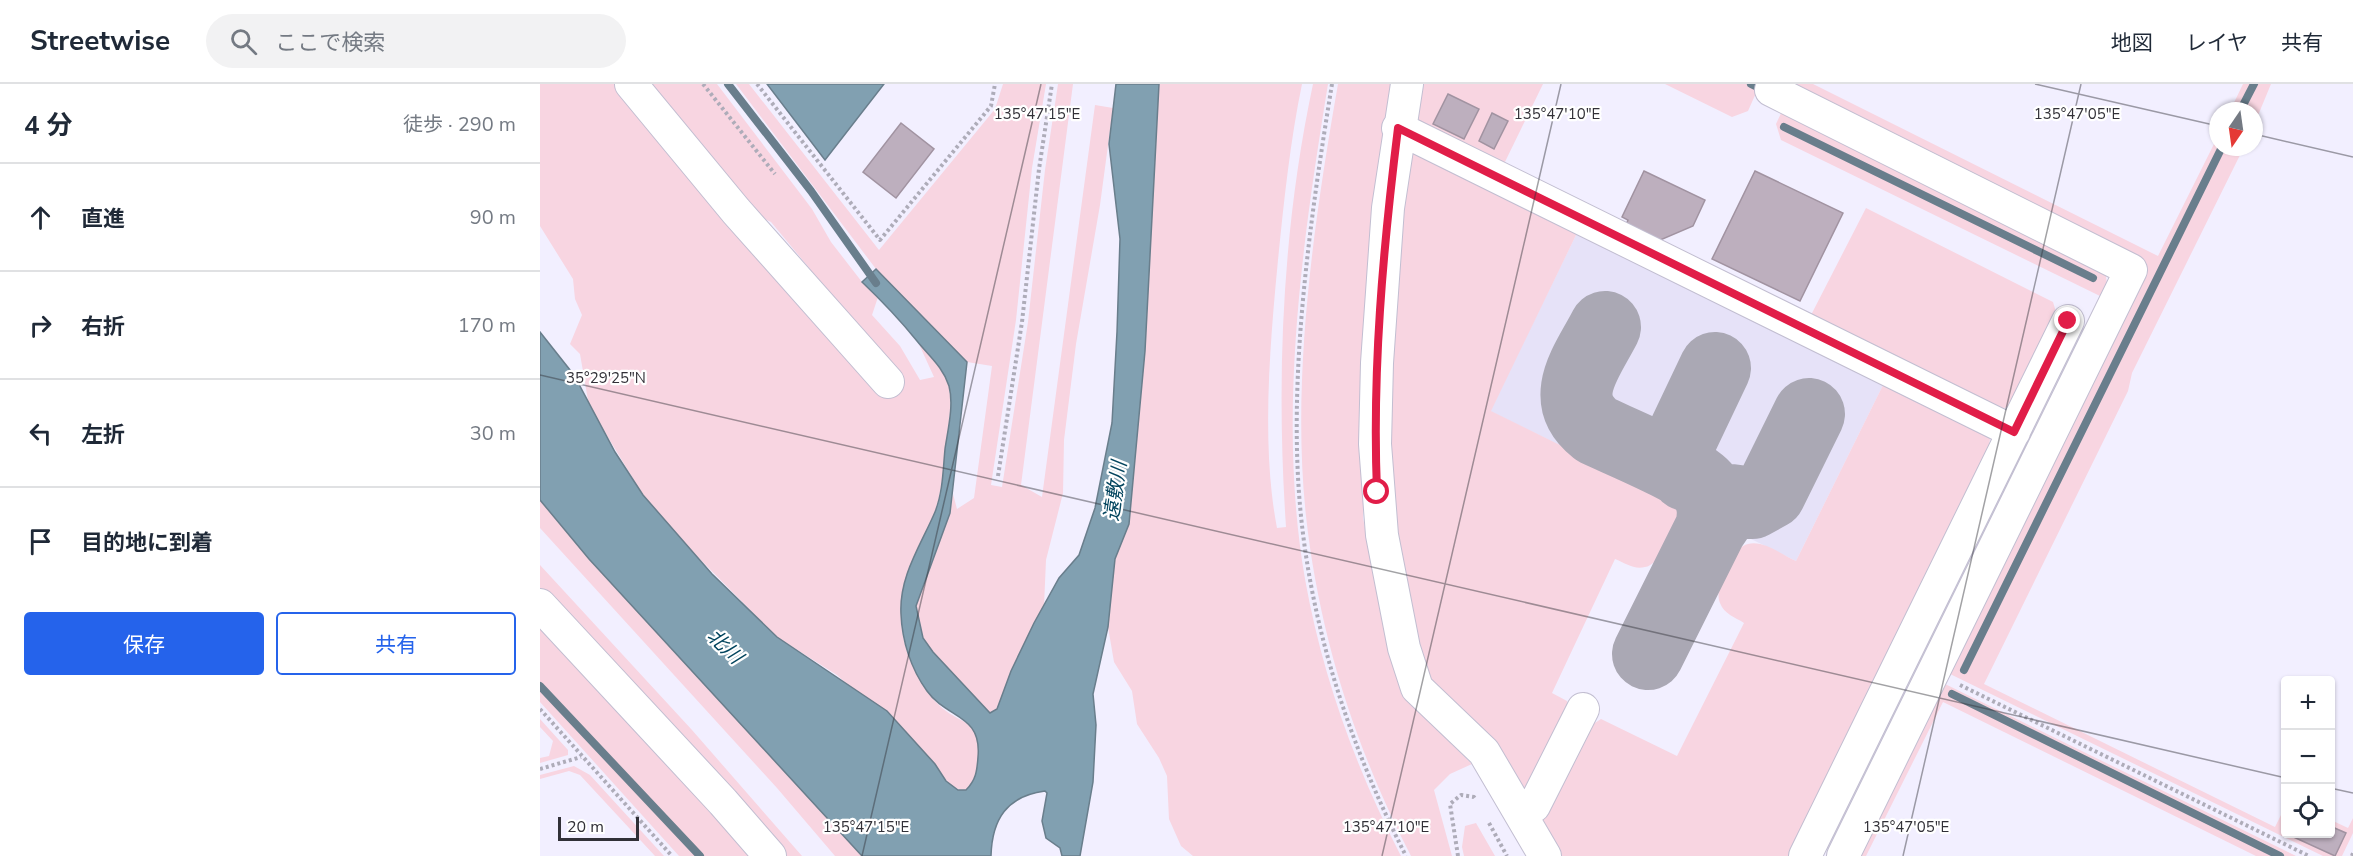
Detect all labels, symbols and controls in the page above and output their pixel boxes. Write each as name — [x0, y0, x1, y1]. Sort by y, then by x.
search box — [206, 14, 626, 68]
text: Streetwise — [30, 22, 170, 60]
icon: search — [227, 25, 260, 58]
text: ここで検索 — [275, 28, 385, 58]
text: 地図 — [2111, 29, 2153, 57]
text: レイヤ — [2186, 29, 2248, 57]
text: 共有 — [2281, 29, 2323, 57]
north arrow — [2209, 102, 2263, 156]
text: 135°47'15"E — [994, 104, 1080, 124]
text: 135°47'10"E — [1514, 104, 1600, 124]
text: 135°47'05"E — [2034, 104, 2120, 124]
text: 4 分 — [24, 108, 73, 143]
text: 徒歩 · 290 m — [403, 111, 516, 138]
icon: ahead — [24, 201, 57, 234]
text: 直進 — [81, 204, 125, 234]
text: 90 m — [470, 204, 516, 231]
route end — [2054, 307, 2080, 333]
icon: right — [24, 309, 57, 342]
text: 右折 — [81, 312, 125, 342]
text: 170 m — [458, 312, 516, 339]
text: 35°29'25"N — [566, 368, 646, 388]
icon: left — [24, 417, 57, 450]
text: 左折 — [81, 420, 125, 450]
text: 30 m — [470, 420, 516, 447]
water label: 遠敷川 — [1098, 458, 1133, 523]
route start — [1363, 478, 1389, 504]
icon: arrive — [24, 525, 57, 558]
text: 目的地に到着 — [81, 528, 213, 558]
button: 保存 — [24, 612, 264, 675]
button: 共有 — [276, 612, 516, 675]
water label: 北川 — [701, 623, 750, 671]
map controls — [2281, 676, 2335, 838]
button: + — [2281, 676, 2335, 730]
button: − — [2281, 730, 2335, 784]
button: locate — [2281, 784, 2335, 838]
scale bar — [558, 814, 639, 842]
text: 20 m — [567, 816, 604, 838]
text: 135°47'15"E — [823, 817, 909, 837]
text: 135°47'10"E — [1343, 817, 1429, 837]
text: 135°47'05"E — [1863, 817, 1949, 837]

